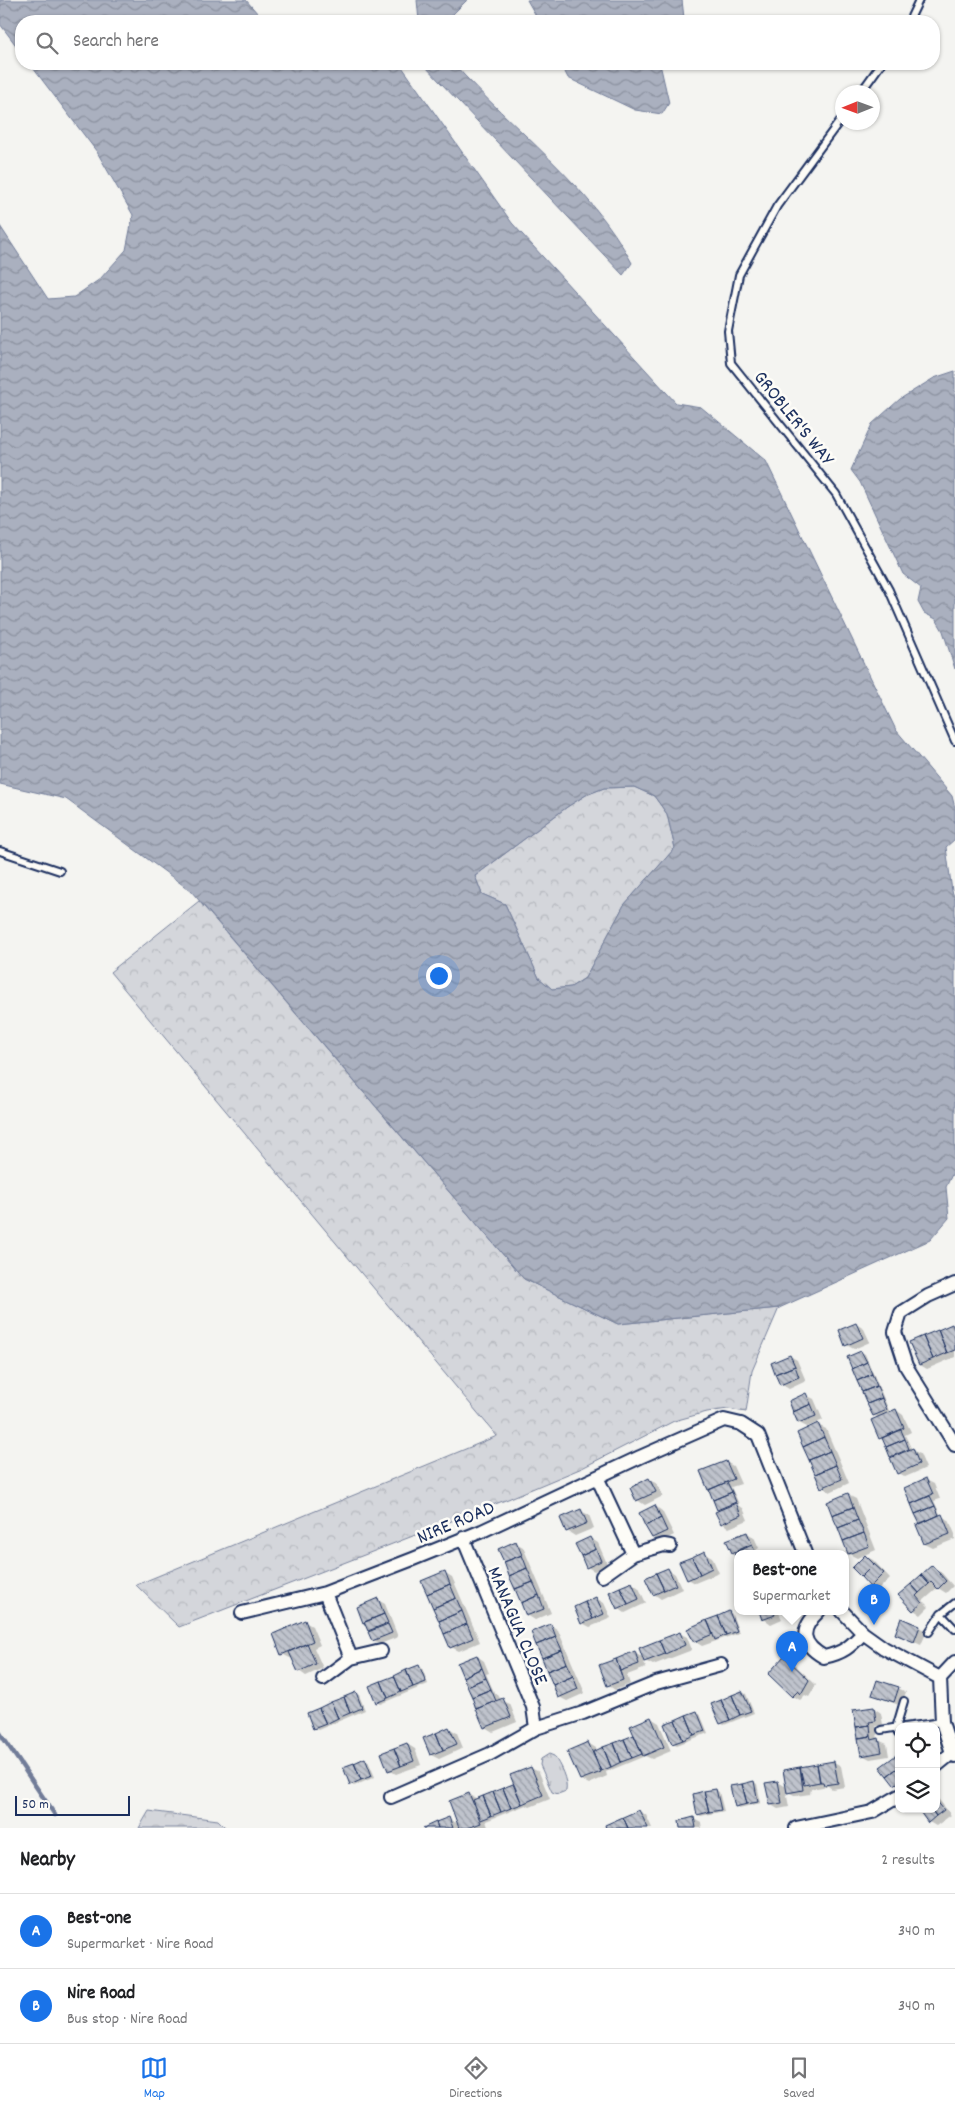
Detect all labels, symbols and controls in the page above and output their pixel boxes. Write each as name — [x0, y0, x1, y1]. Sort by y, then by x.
search box — [15, 15, 940, 70]
icon: search — [33, 29, 61, 57]
text: Search here — [73, 29, 159, 56]
north arrow — [835, 85, 880, 130]
street label: GROBLER'S WAY — [746, 365, 840, 473]
your location — [426, 963, 452, 989]
street label: NIRE ROAD — [413, 1495, 499, 1553]
popup — [734, 1550, 849, 1615]
text: Best-one — [752, 1558, 817, 1585]
street label: MANAGUA CLOSE — [479, 1563, 554, 1690]
pin: B — [858, 1584, 890, 1625]
text: Supermarket — [752, 1585, 831, 1608]
pin: A — [776, 1631, 808, 1672]
map controls — [895, 1723, 940, 1813]
button: locate — [895, 1723, 940, 1768]
button: layers — [895, 1768, 940, 1813]
scale bar — [15, 1793, 130, 1816]
text: 50 m — [22, 1795, 49, 1815]
text: Nearby — [20, 1846, 75, 1876]
text: 2 results — [881, 1849, 935, 1872]
text: Best-one — [67, 1906, 131, 1933]
text: A — [32, 1920, 40, 1943]
text: 340 m — [898, 1920, 935, 1943]
text: Supermarket · Nire Road — [67, 1933, 214, 1956]
text: Nire Road — [67, 1981, 135, 2008]
text: B — [32, 1995, 40, 2018]
text: 340 m — [898, 1995, 935, 2018]
text: Bus stop · Nire Road — [67, 2008, 187, 2031]
tab: Map — [140, 2054, 168, 2104]
tab: Directions — [449, 2054, 502, 2104]
tab: Saved — [783, 2054, 815, 2104]

